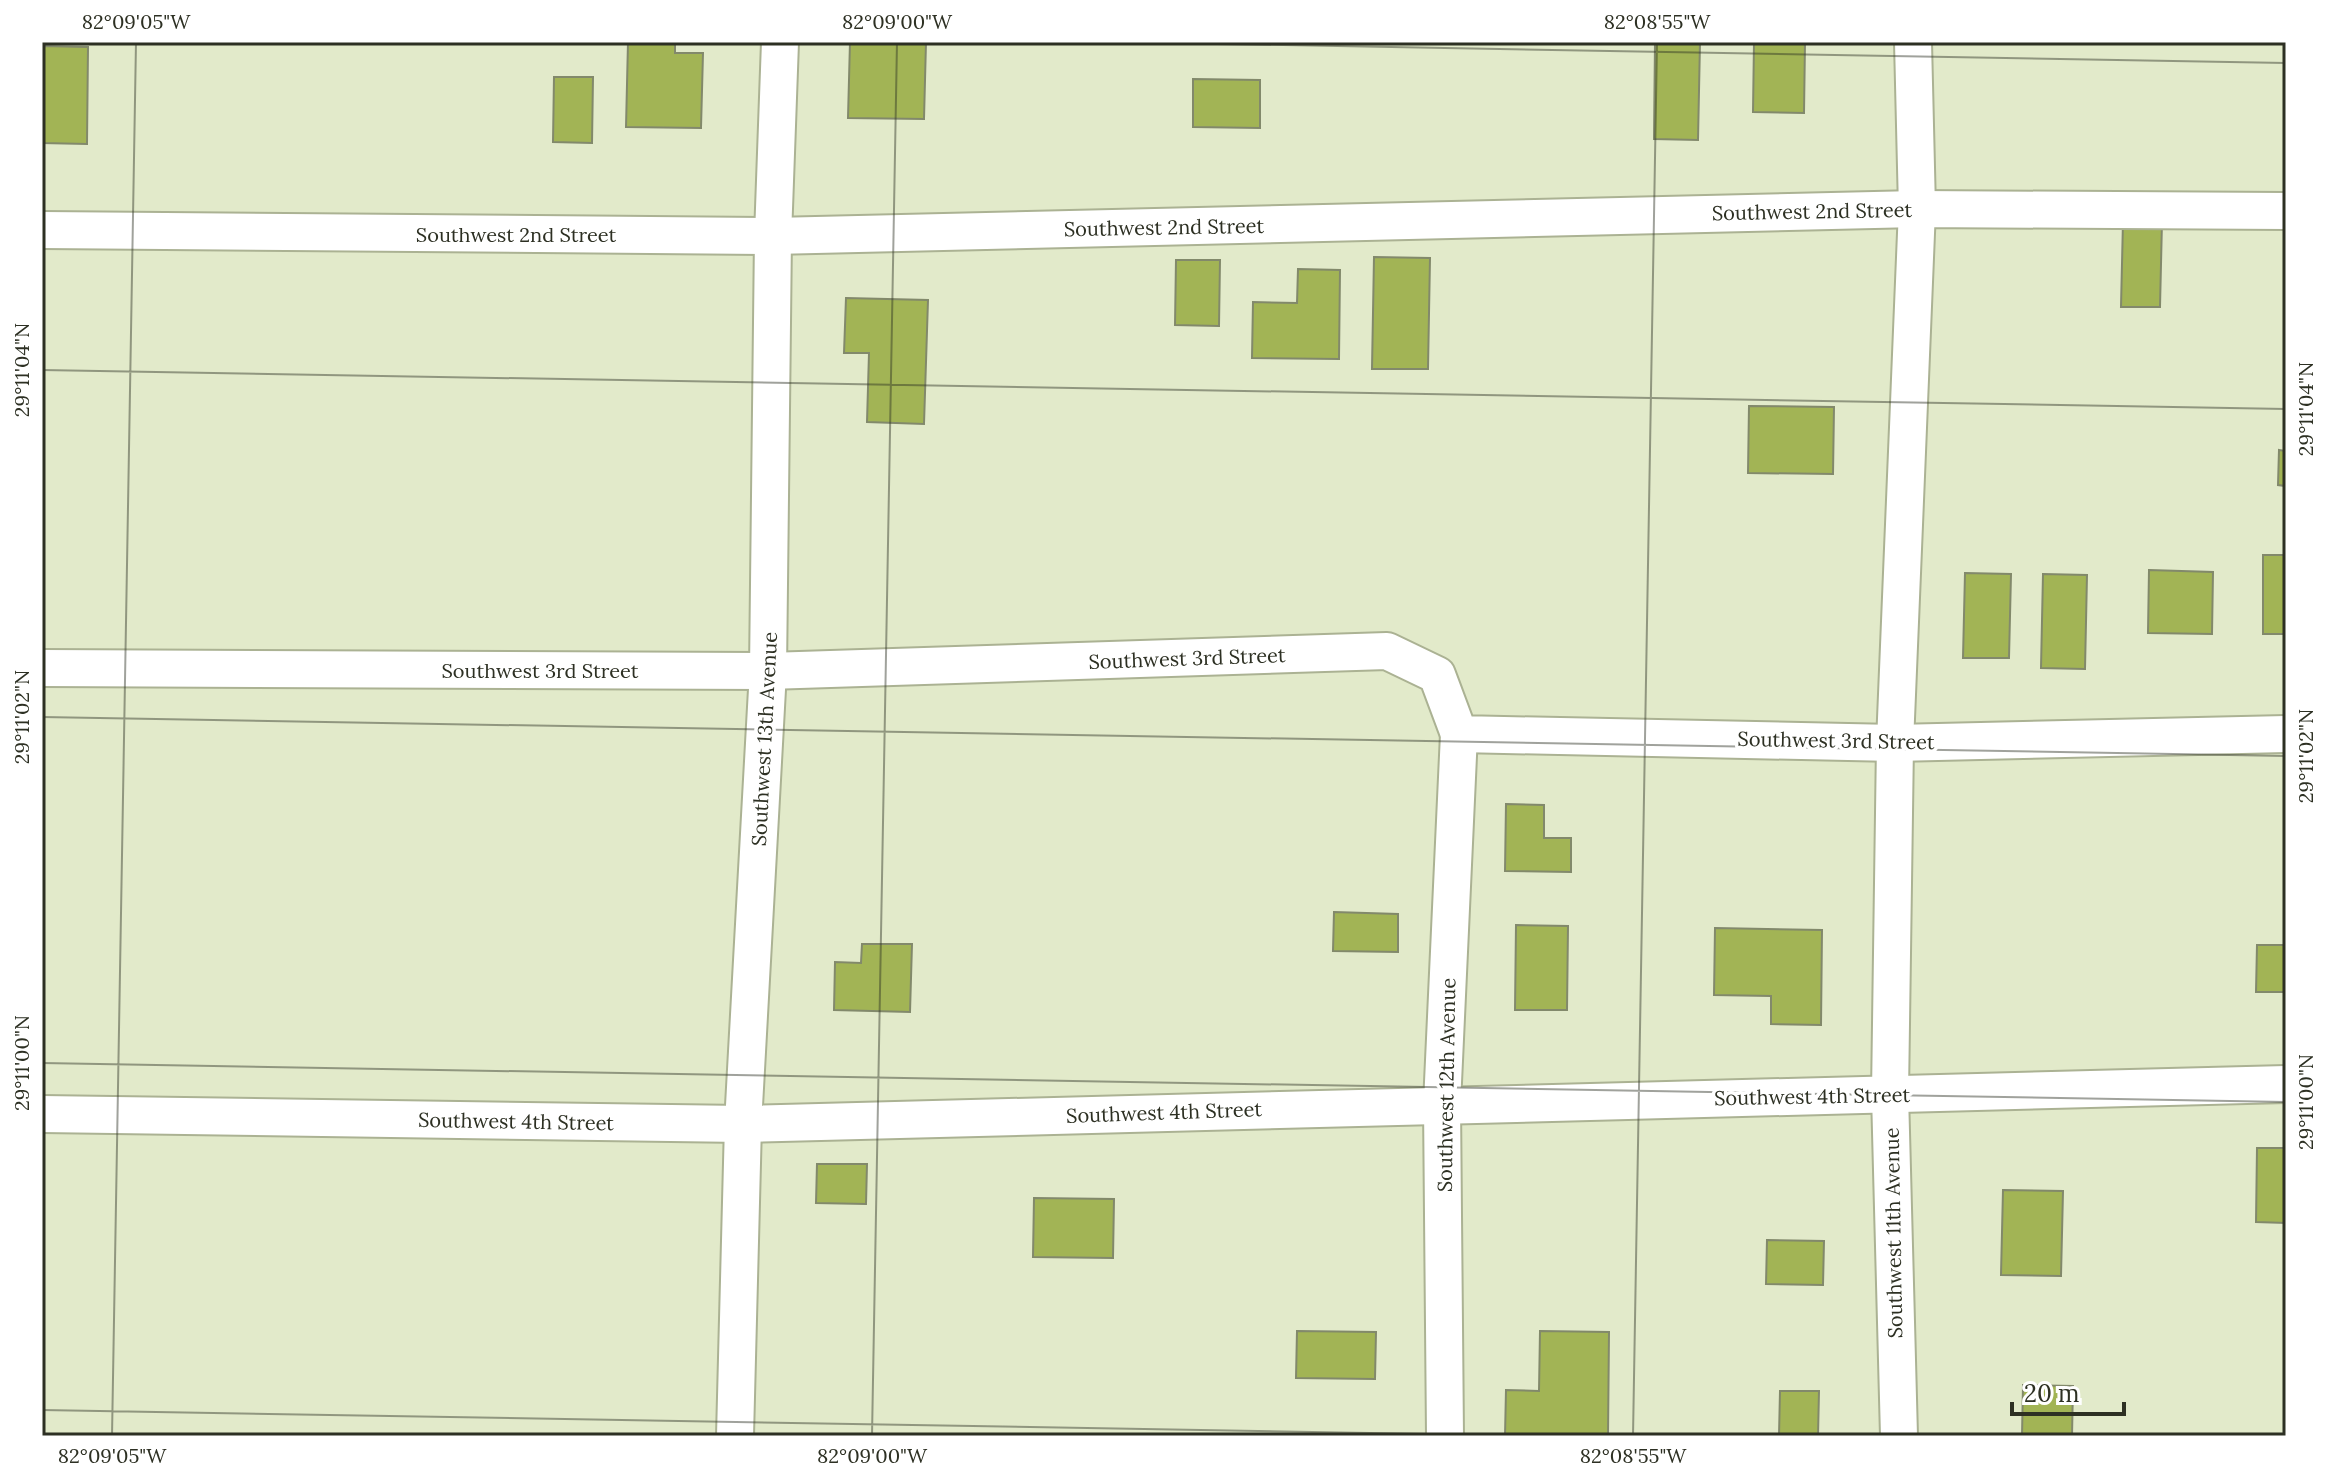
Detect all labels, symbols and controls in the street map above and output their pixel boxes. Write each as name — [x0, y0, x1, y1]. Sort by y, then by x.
text: 82°09'05"W — [82, 9, 191, 34]
text: 82°09'00"W — [842, 9, 953, 34]
text: 82°08'55"W — [1604, 9, 1711, 34]
street label: Southwest 2nd Street — [1712, 197, 1913, 225]
street label: Southwest 2nd Street — [1064, 213, 1265, 241]
street label: Southwest 2nd Street — [416, 222, 616, 247]
text: 29°11'04"N — [9, 323, 34, 417]
text: 29°11'04"N — [2293, 362, 2318, 456]
street label: Southwest 13th Avenue — [746, 631, 782, 847]
street label: Southwest 3rd Street — [1088, 642, 1286, 674]
street label: Southwest 3rd Street — [441, 658, 639, 683]
text: 29°11'02"N — [9, 670, 34, 764]
text: 29°11'02"N — [2293, 709, 2318, 803]
street label: Southwest 3rd Street — [1737, 726, 1935, 754]
street label: Southwest 12th Avenue — [1432, 977, 1460, 1192]
text: 29°11'00"N — [9, 1015, 34, 1111]
text: 29°11'00"N — [2293, 1054, 2318, 1150]
street label: Southwest 4th Street — [1714, 1082, 1910, 1110]
street label: Southwest 4th Street — [1066, 1096, 1263, 1128]
street label: Southwest 4th Street — [418, 1107, 614, 1135]
street label: Southwest 11th Avenue — [1879, 1127, 1907, 1339]
scale bar — [2012, 1366, 2124, 1416]
text: 20 m — [2024, 1378, 2080, 1409]
text: 82°09'05"W — [58, 1443, 167, 1468]
text: 82°09'00"W — [817, 1443, 928, 1468]
text: 82°08'55"W — [1580, 1443, 1687, 1468]

